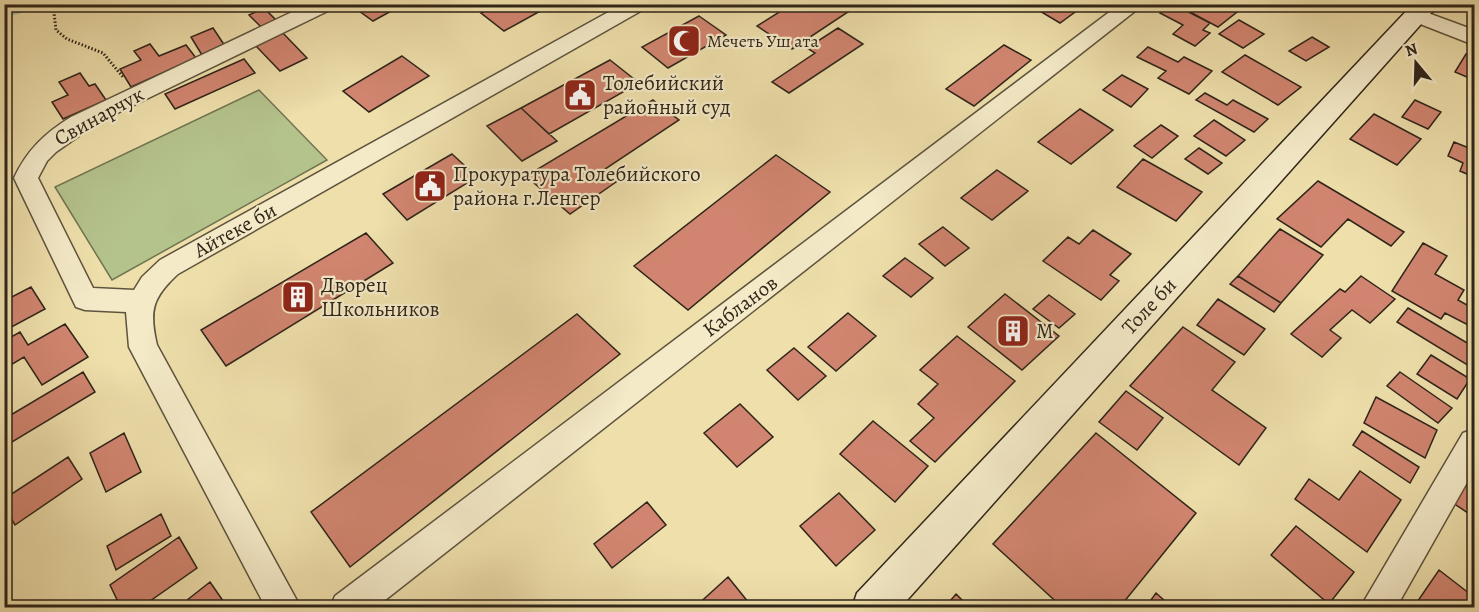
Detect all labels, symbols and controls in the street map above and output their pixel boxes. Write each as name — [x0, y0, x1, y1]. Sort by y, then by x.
mosque icon: Мечеть Уш ата — [666, 23, 702, 59]
place label: Мечеть Уш ата — [707, 29, 820, 53]
north arrow — [1386, 33, 1446, 93]
text: N — [1402, 37, 1421, 62]
place label: Толебийский районный суд — [603, 69, 731, 121]
public building icon: Толебийский районный суд — [562, 77, 598, 113]
street label: Свинарчук — [49, 80, 149, 152]
place label: Прокуратура Толебийского района г.Ленгер — [453, 160, 701, 212]
public building icon: Прокуратура Толебийского района г.Ленгер — [412, 168, 448, 204]
street label: Айтеке би — [188, 196, 281, 265]
street label: Кабланов — [697, 269, 783, 343]
place label: Дворец Школьников — [321, 271, 440, 323]
street label: Толе би — [1115, 271, 1183, 341]
building icon: Дворец Школьников — [280, 279, 316, 315]
building icon: M — [995, 313, 1031, 349]
place label: M — [1036, 317, 1054, 345]

